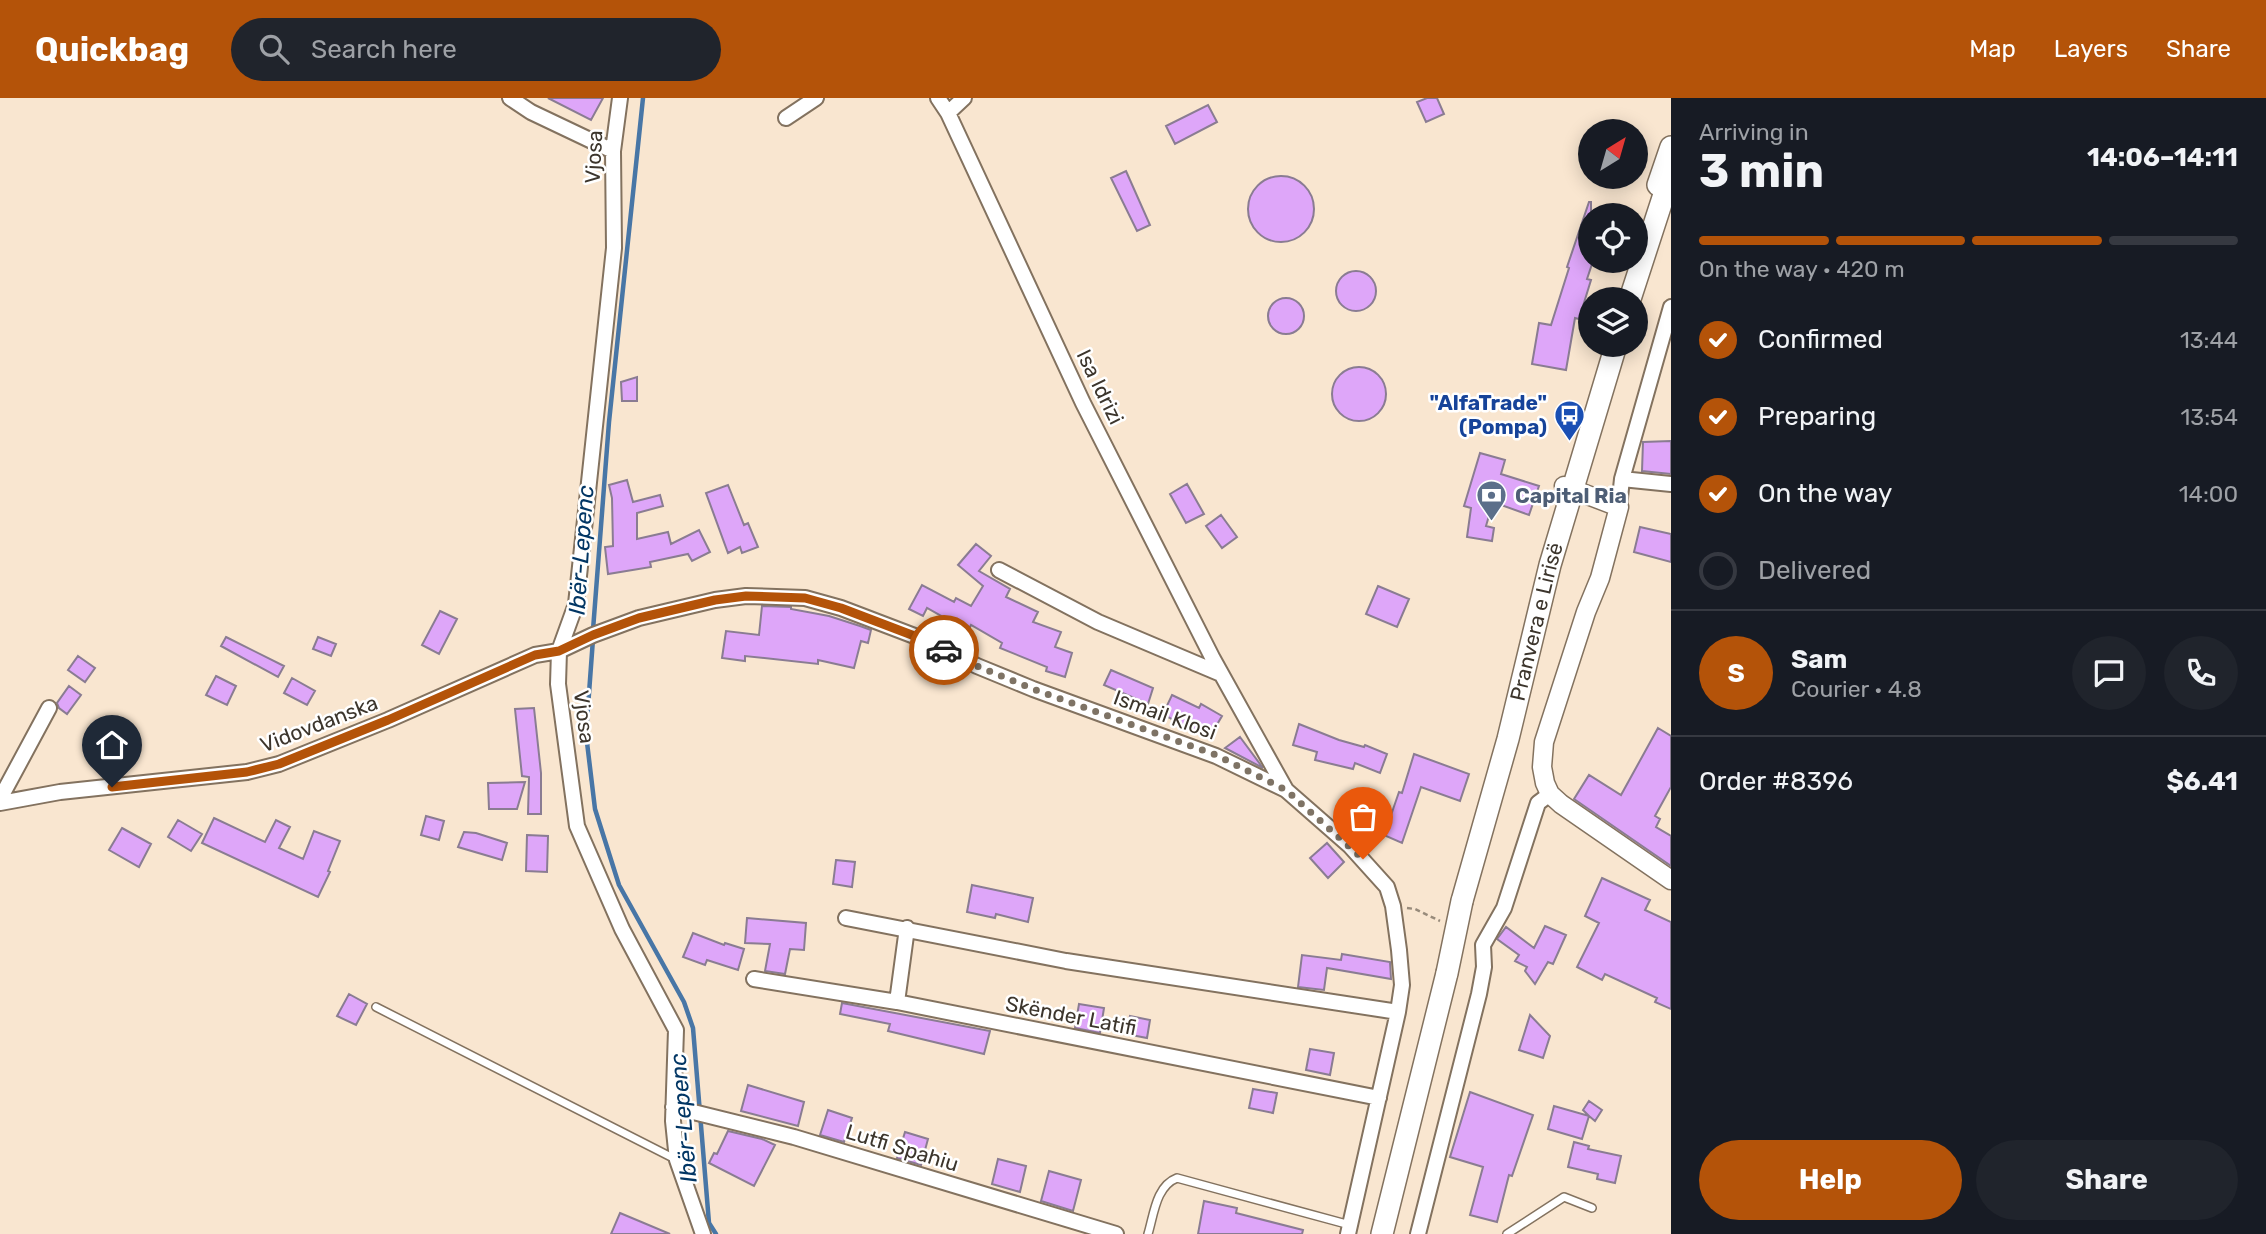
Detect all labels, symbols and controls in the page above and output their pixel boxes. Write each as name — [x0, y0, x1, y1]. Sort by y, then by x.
search box — [231, 18, 721, 81]
text: Quickbag — [35, 30, 189, 69]
icon: search — [255, 30, 293, 68]
text: Search here — [311, 34, 457, 65]
text: Map — [1969, 35, 2016, 63]
text: Layers — [2054, 35, 2128, 63]
text: Share — [2166, 35, 2231, 63]
text: Arriving in — [1699, 118, 1809, 146]
north arrow — [1578, 119, 1648, 189]
map controls — [1578, 119, 1648, 357]
street label: Vjosa — [580, 130, 607, 184]
text: 14:06–14:11 — [2087, 142, 2238, 173]
text: 3 min — [1699, 144, 1824, 199]
button: locate — [1578, 203, 1648, 273]
text: On the way · 420 m — [1699, 255, 1905, 283]
button: layers — [1578, 287, 1648, 357]
icon: check — [1699, 321, 1737, 359]
text: Confirmed — [1758, 324, 1883, 355]
text: 13:44 — [2180, 326, 2238, 354]
street label: Isa Idrizi — [1072, 345, 1129, 428]
place label: "AlfaTrade" (Pompa) — [1429, 390, 1547, 439]
bus stop icon: "AlfaTrade" (Pompa) — [1553, 398, 1587, 442]
icon: check — [1699, 398, 1737, 436]
text: Preparing — [1758, 401, 1876, 432]
text: 13:54 — [2181, 403, 2238, 431]
icon: check — [1699, 475, 1737, 513]
text: On the way — [1758, 478, 1892, 509]
bank icon: Capital Ria — [1475, 479, 1509, 523]
text: 14:00 — [2179, 480, 2238, 508]
place label: Capital Ria — [1515, 483, 1627, 508]
water label: Ibër-Lepenc — [562, 484, 600, 616]
street label: Pranvera e Lirisë — [1505, 539, 1568, 703]
text: Delivered — [1758, 555, 1871, 586]
courier — [909, 615, 979, 685]
icon: car — [925, 631, 963, 669]
button: chat — [2072, 636, 2146, 710]
button: phone — [2164, 636, 2238, 710]
text: Sam — [1791, 644, 1847, 675]
text: S — [1727, 658, 1745, 689]
text: Courier · 4.8 — [1791, 675, 1922, 703]
street label: Ismail Klosi — [1110, 684, 1220, 745]
street label: Vjosa — [569, 689, 600, 745]
street label: Vidovdanska — [256, 690, 381, 757]
pin — [82, 715, 142, 787]
icon: home — [93, 726, 131, 764]
text: Order #8396 — [1699, 766, 1853, 797]
text: $6.41 — [2166, 766, 2238, 797]
pin — [1333, 787, 1393, 859]
icon: bag — [1344, 798, 1382, 836]
street label: Skënder Latifi — [1003, 991, 1139, 1040]
water label: Ibër-Lepenc — [663, 1052, 703, 1184]
street label: Lutfi Spahiu — [843, 1119, 962, 1177]
button: Help — [1699, 1140, 1962, 1220]
button: Share — [1976, 1140, 2238, 1220]

